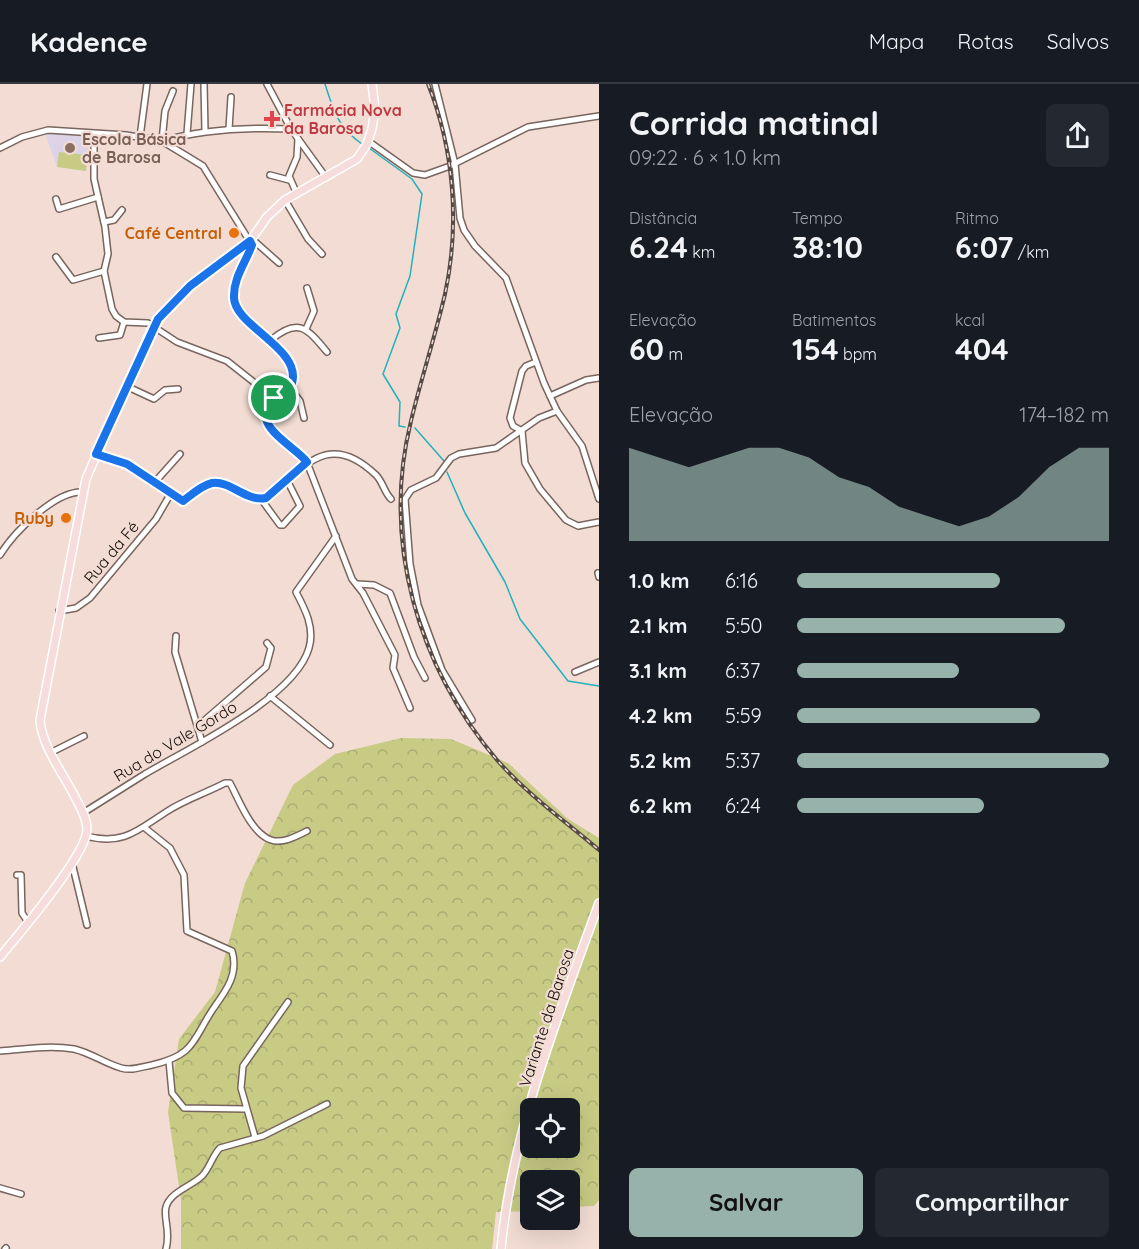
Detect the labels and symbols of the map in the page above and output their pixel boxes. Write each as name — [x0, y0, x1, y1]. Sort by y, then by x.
place label: Farmácia Nova da Barosa — [284, 100, 402, 138]
marker: Farmácia Nova da Barosa — [265, 112, 279, 126]
place label: Escola Básica de Barosa — [82, 129, 186, 167]
marker: Escola Básica de Barosa — [63, 141, 77, 155]
place label: Café Central — [125, 223, 222, 243]
marker: Café Central — [227, 226, 241, 240]
pin — [248, 372, 299, 423]
place label: Ruby — [14, 508, 54, 528]
marker: Ruby — [59, 511, 73, 525]
street label: Rua da Fé — [79, 517, 143, 587]
street label: Rua do Vale Gordo — [110, 696, 240, 786]
street label: Variante da Barosa — [514, 946, 578, 1090]

